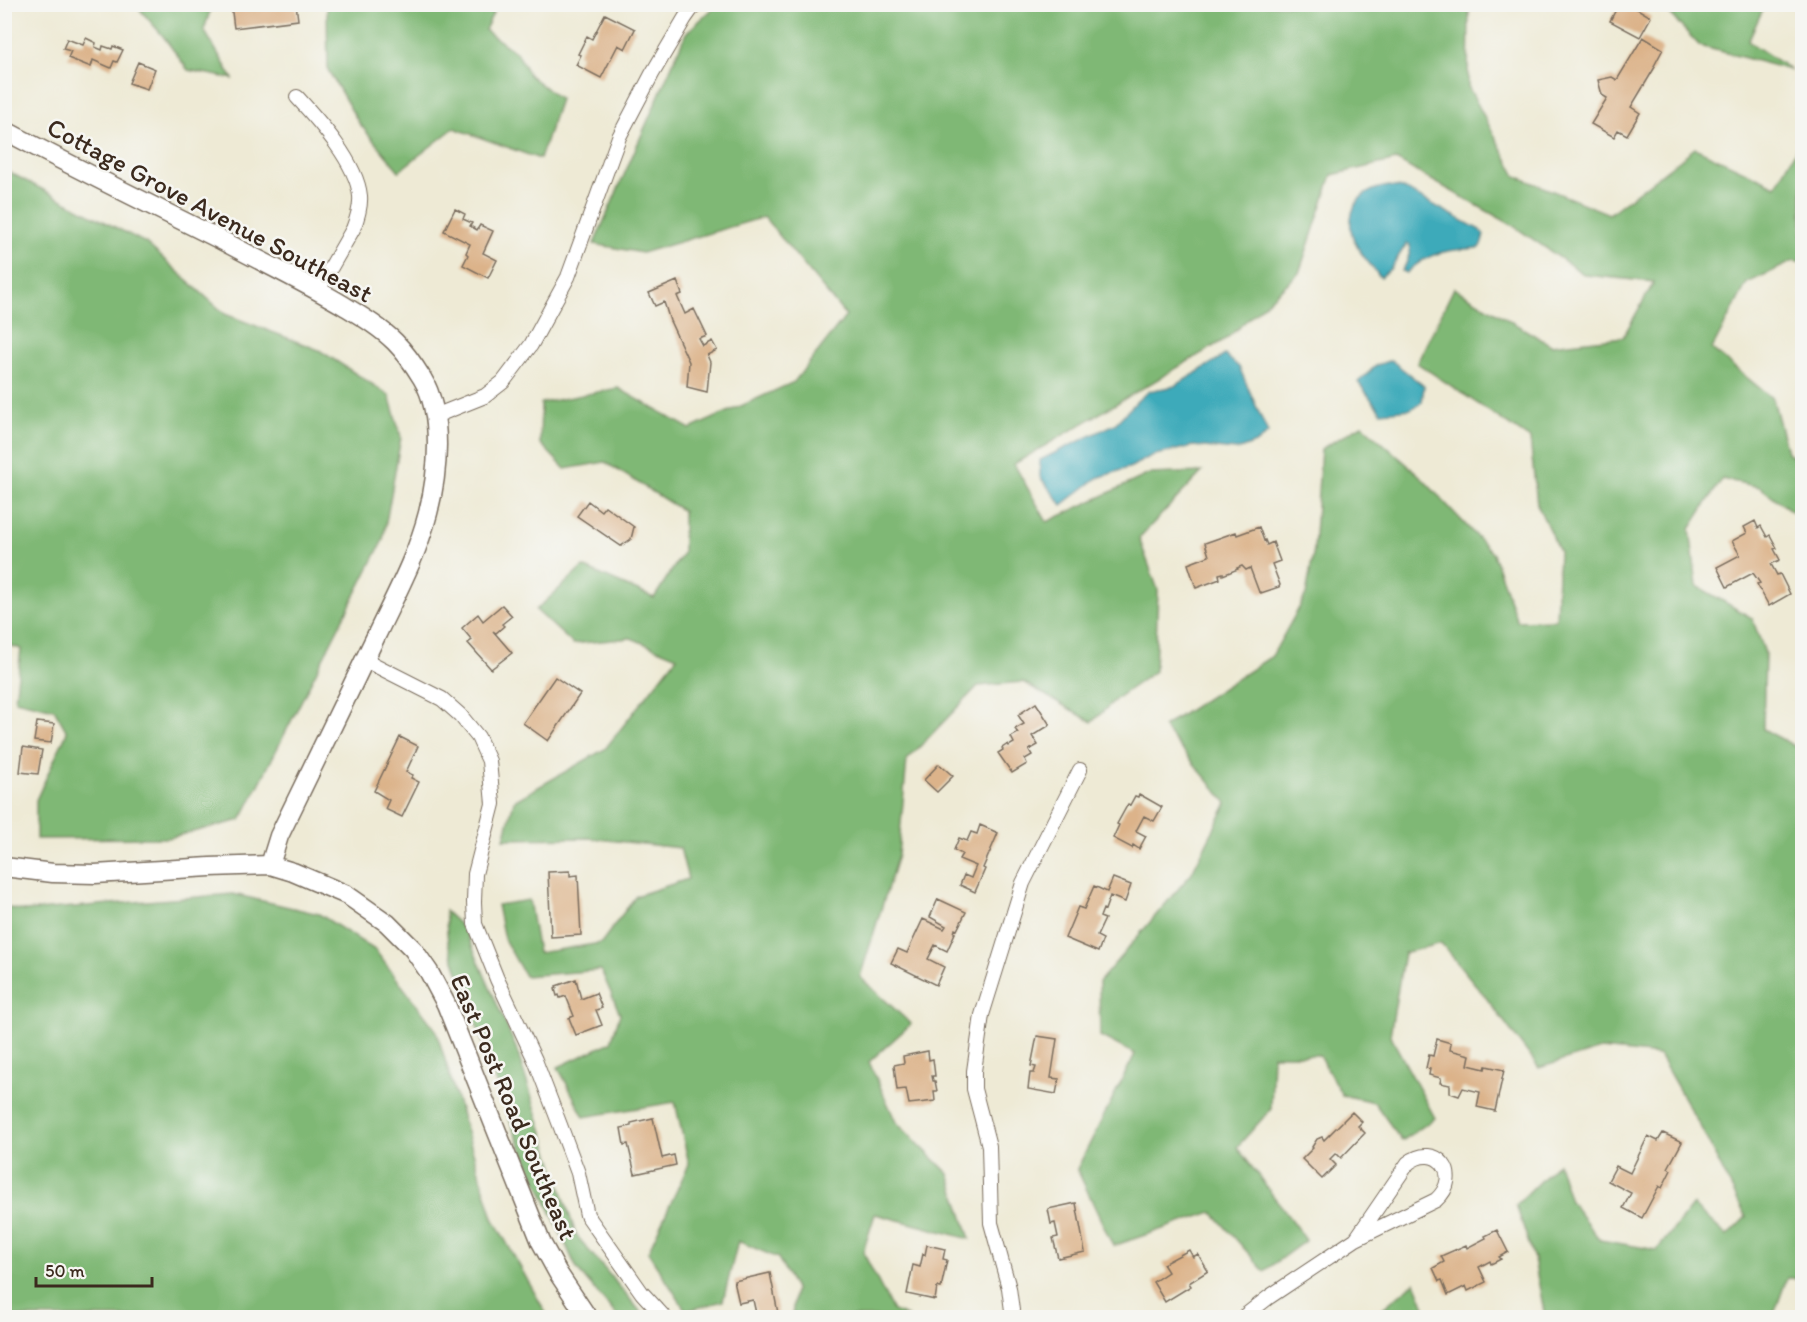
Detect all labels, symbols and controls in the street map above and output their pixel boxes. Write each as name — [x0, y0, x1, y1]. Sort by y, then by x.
street label: Cottage Grove Avenue Southeast — [42, 110, 378, 310]
street label: East Post Road Southeast — [443, 969, 585, 1245]
scale bar — [36, 1250, 152, 1288]
text: 50 m — [45, 1260, 85, 1282]

